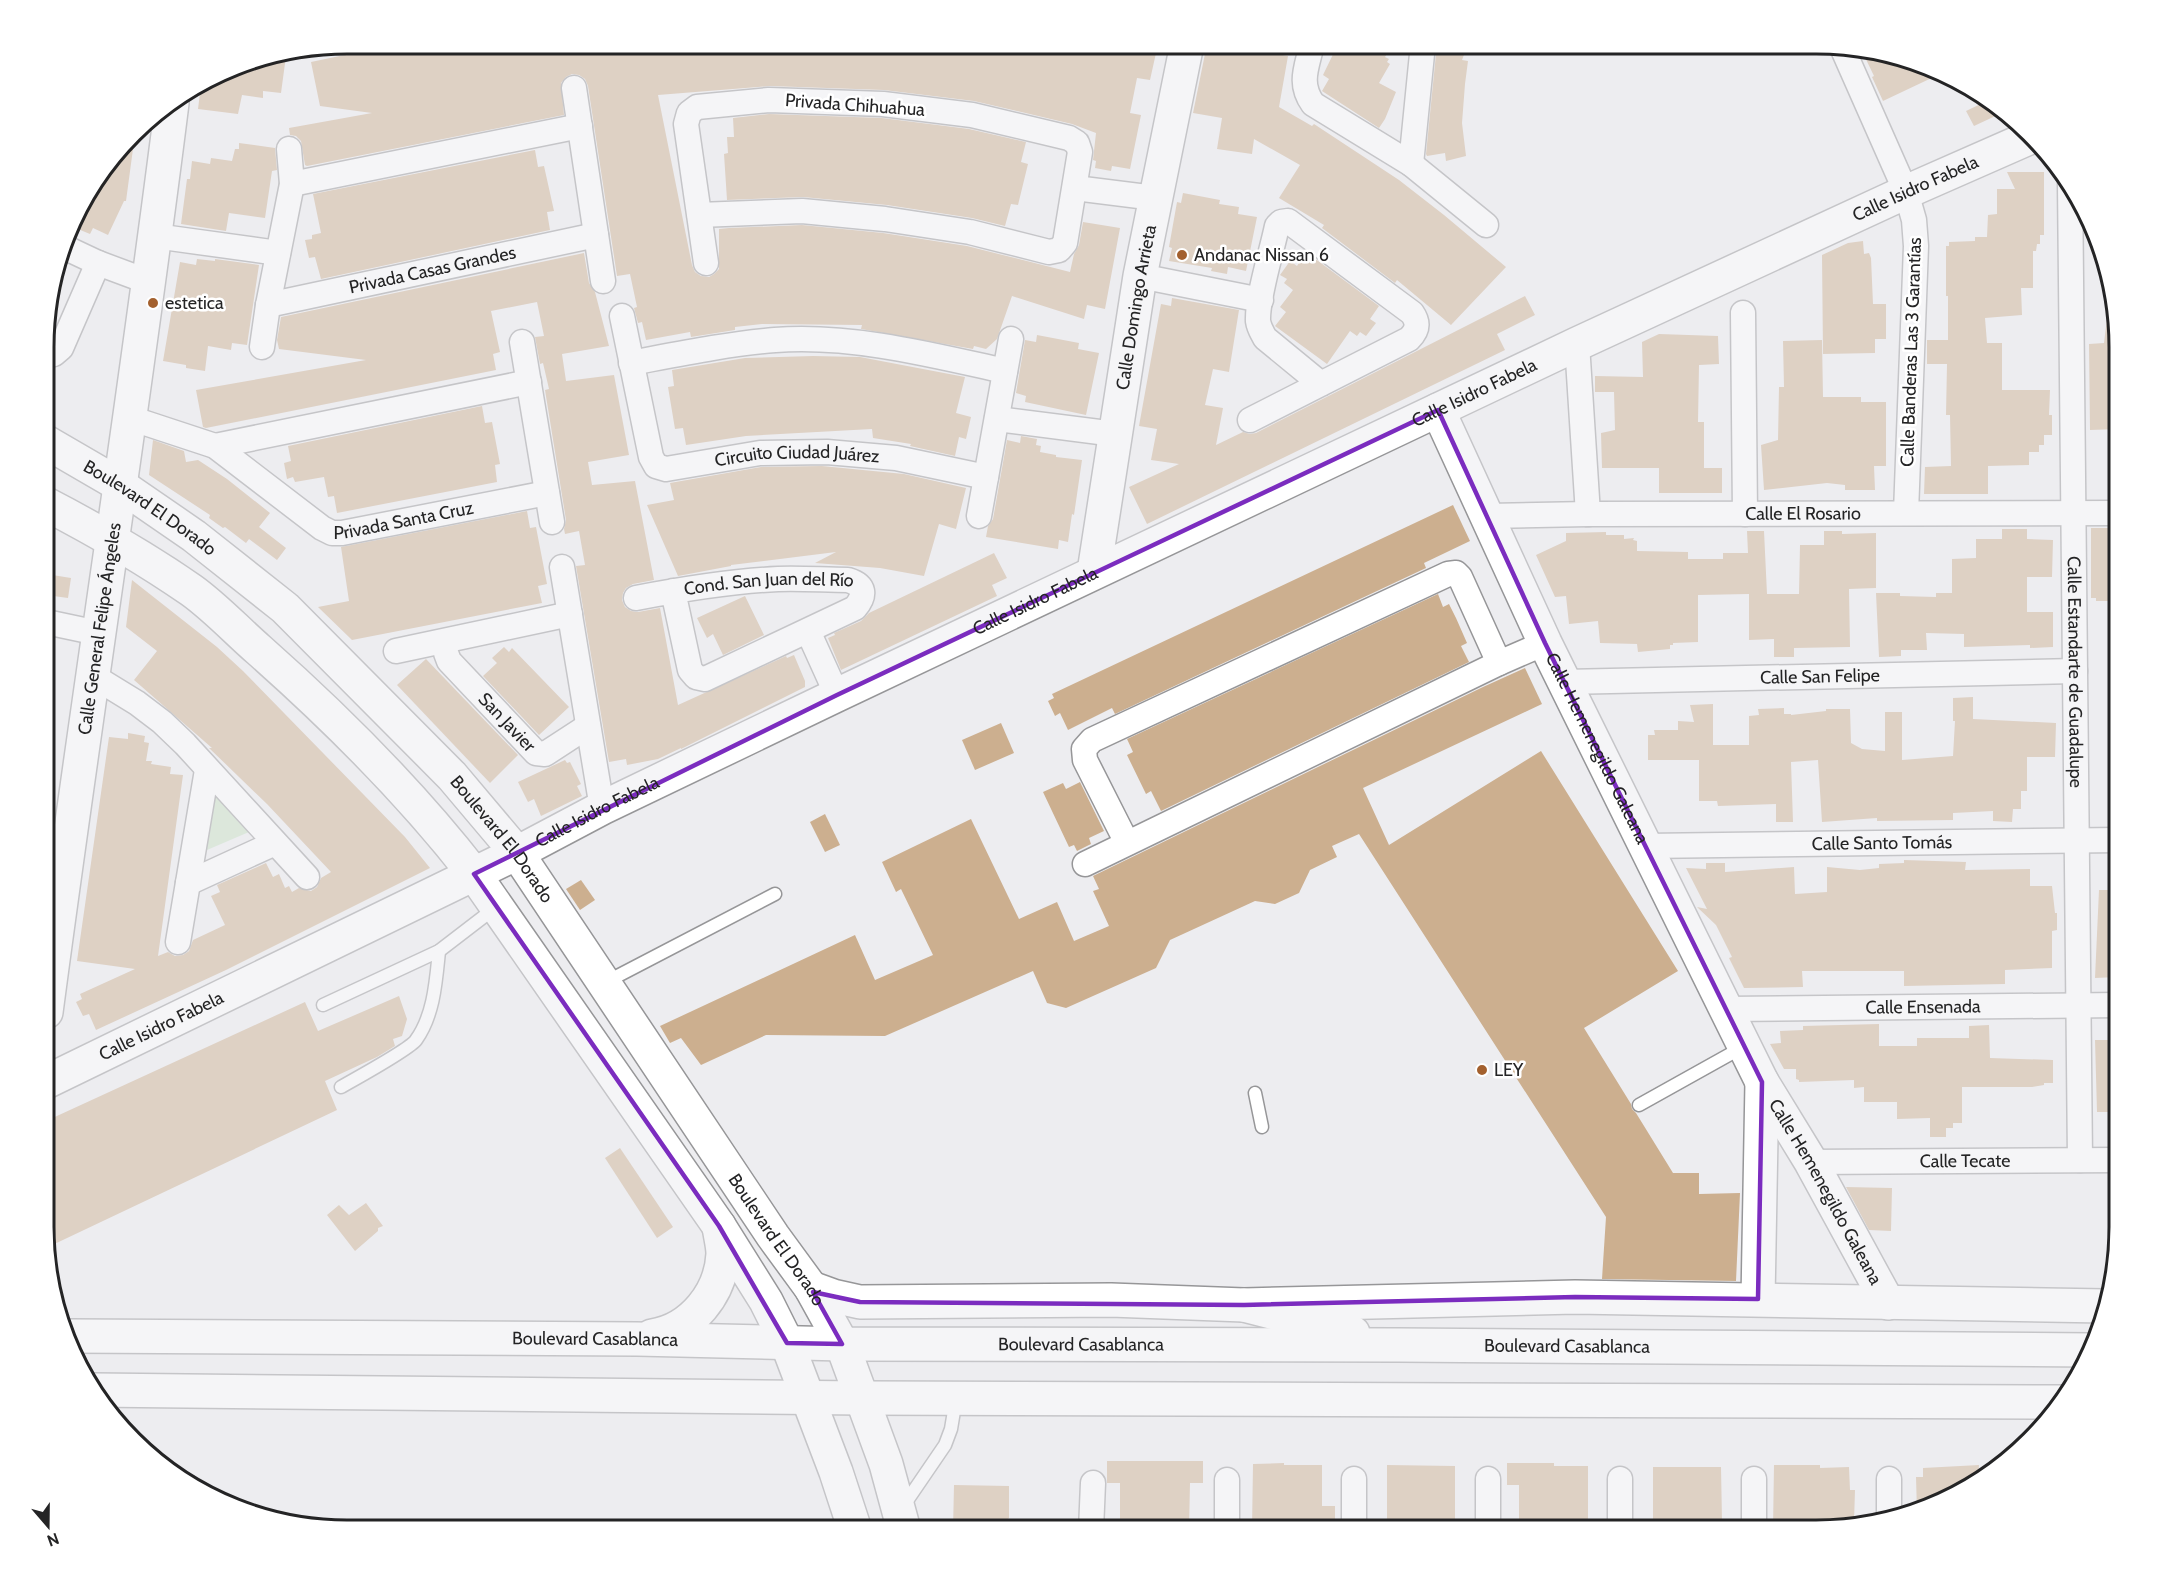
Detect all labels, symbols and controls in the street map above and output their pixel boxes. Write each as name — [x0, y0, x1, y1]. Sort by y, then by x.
street label: Privada Chihuahua — [784, 89, 926, 121]
street label: Calle Isidro Fabela — [1849, 150, 1982, 226]
street label: Calle Domingo Arrieta — [1111, 222, 1161, 391]
street label: Calle Banderas Las 3 Garantías — [1896, 237, 1926, 467]
street label: Privada Casas Grandes — [347, 241, 518, 298]
place label: Andanac Nissan 6 — [1194, 244, 1329, 266]
marker: Andanac Nissan 6 — [1175, 248, 1189, 262]
place label: estetica — [165, 292, 224, 314]
marker: estetica — [146, 296, 160, 310]
street label: Calle Isidro Fabela — [1408, 354, 1541, 432]
street label: Circuito Ciudad Juárez — [713, 441, 881, 472]
street label: Boulevard El Dorado — [80, 455, 221, 560]
street label: Privada Santa Cruz — [333, 497, 476, 544]
street label: Calle El Rosario — [1745, 502, 1861, 525]
street label: Calle General Felipe Ángeles — [73, 521, 126, 736]
street label: Calle Estandarte de Guadalupe — [2063, 556, 2087, 788]
street label: Calle Isidro Fabela — [969, 562, 1102, 640]
street label: Cond. San Juan del Río — [682, 568, 857, 600]
street label: Calle Hemenegildo Galeana — [1541, 649, 1654, 848]
street label: Calle San Felipe — [1760, 664, 1880, 689]
street label: San Javier — [474, 688, 540, 757]
street label: Boulevard El Dorado — [445, 771, 558, 907]
street label: Calle Isidro Fabela — [532, 771, 663, 852]
street label: Calle Santo Tomás — [1812, 831, 1952, 855]
street label: Calle Isidro Fabela — [95, 986, 227, 1066]
street label: Calle Ensenada — [1865, 995, 1981, 1019]
place label: LEY — [1494, 1059, 1524, 1081]
marker: LEY — [1475, 1063, 1489, 1077]
street label: Calle Hemenegildo Galeana — [1764, 1095, 1887, 1289]
street label: Calle Tecate — [1920, 1150, 2010, 1172]
street label: Boulevard El Dorado — [723, 1169, 830, 1310]
street label: Boulevard Casablanca — [512, 1327, 679, 1351]
street label: Boulevard Casablanca — [998, 1333, 1164, 1356]
street label: Boulevard Casablanca — [1484, 1335, 1650, 1358]
north arrow — [18, 1496, 78, 1556]
text: N — [44, 1529, 62, 1550]

